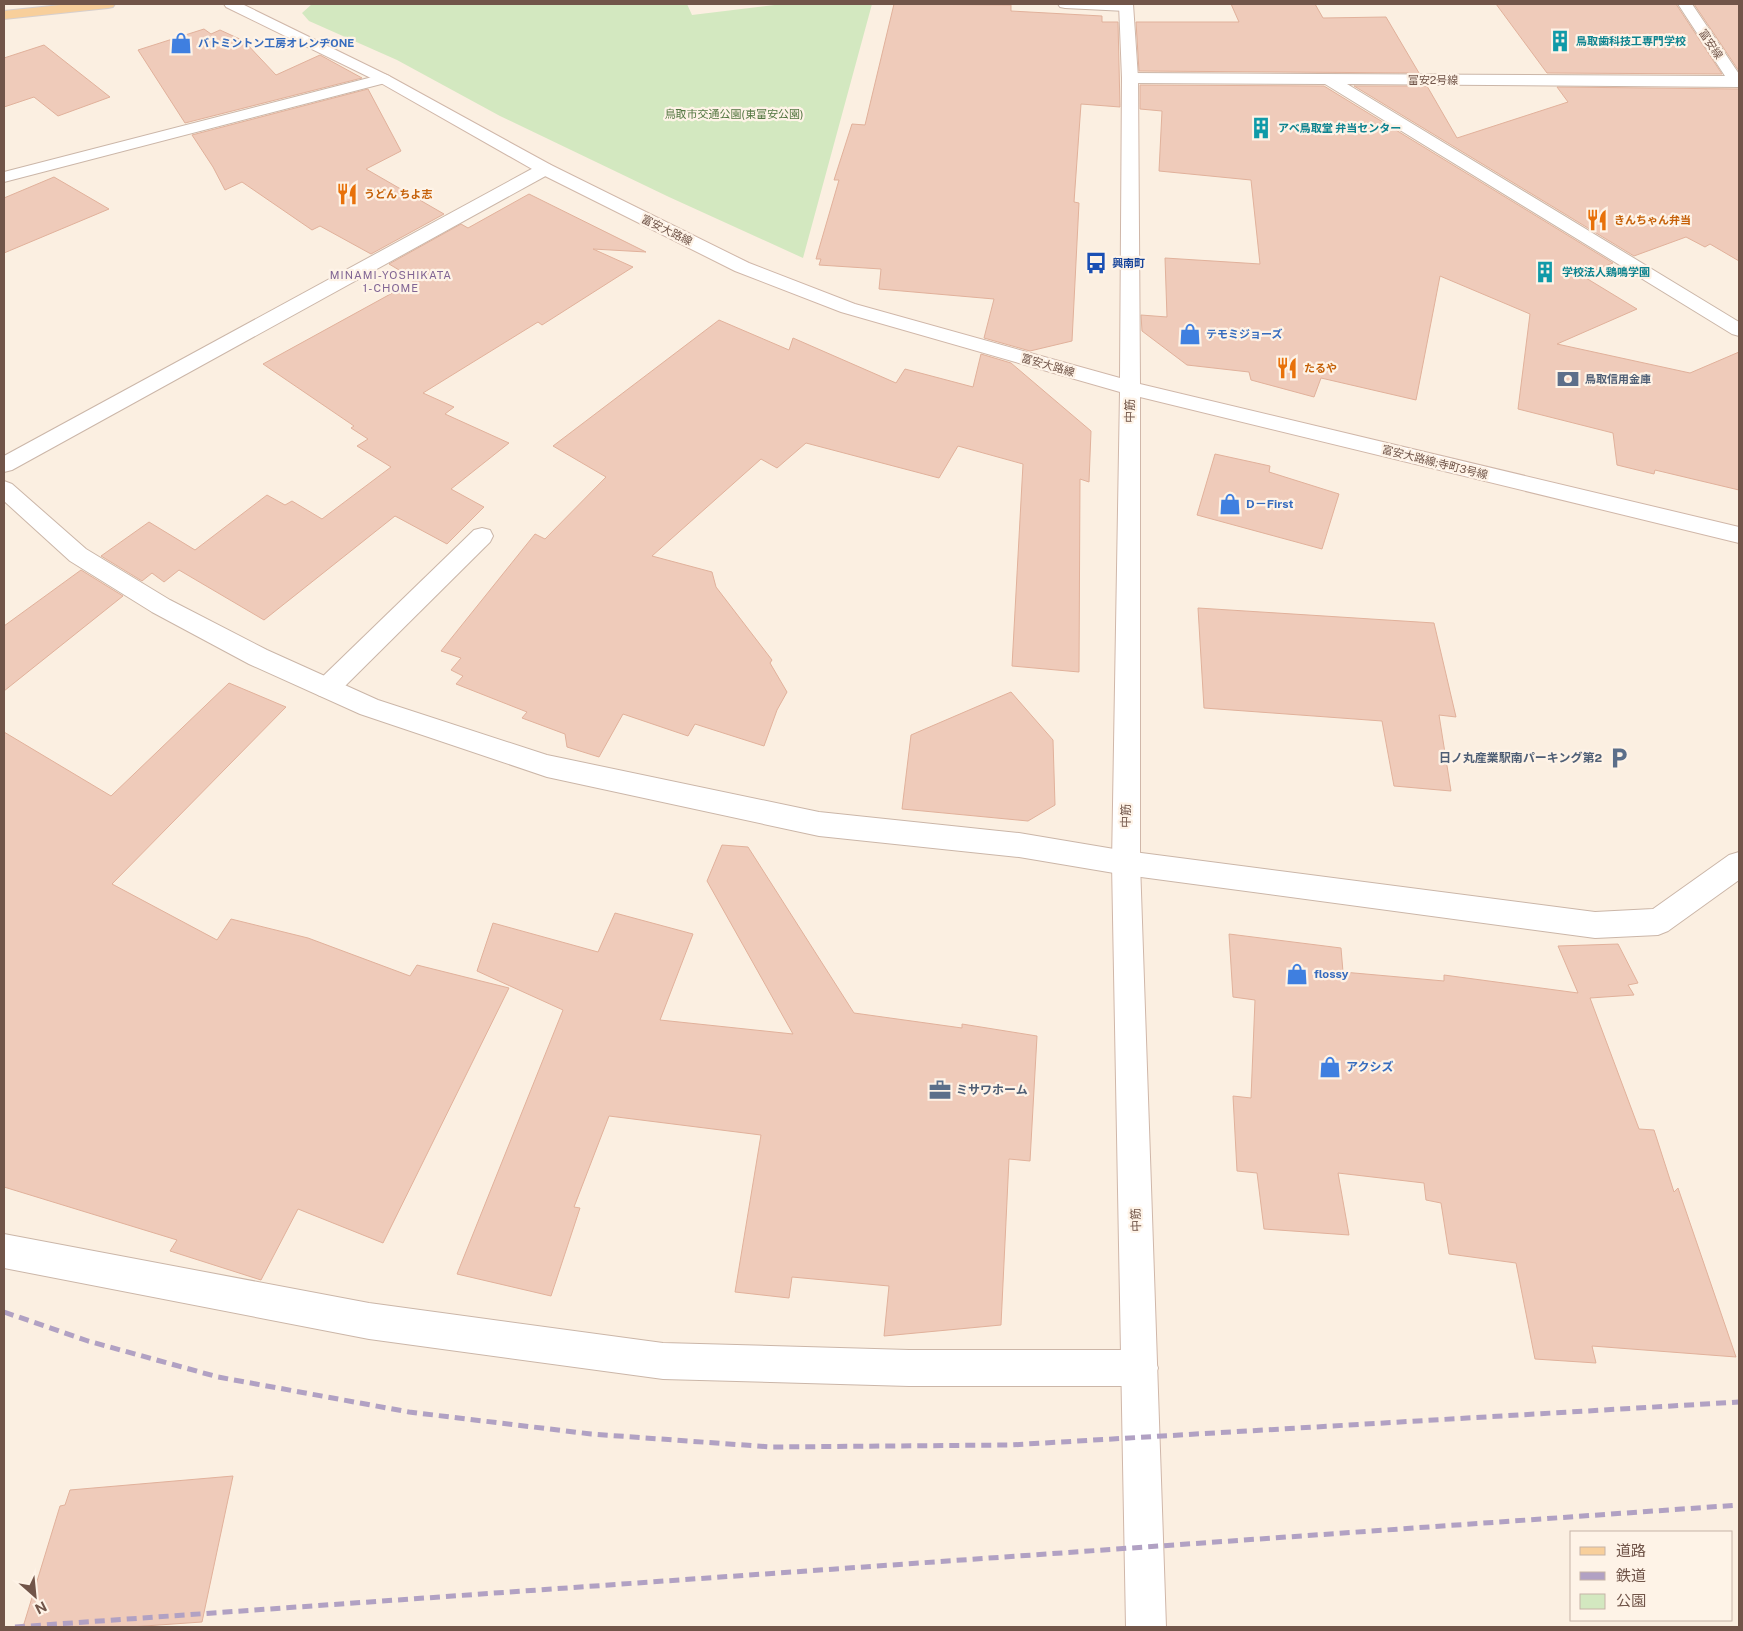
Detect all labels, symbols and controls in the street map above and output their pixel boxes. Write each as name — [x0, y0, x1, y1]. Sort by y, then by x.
street label: 富安線 — [1697, 27, 1725, 61]
building icon: 鳥取歯科技工専門学校 — [1547, 28, 1573, 54]
shop icon: バトミントン工房オレンヂONE — [168, 30, 194, 56]
place label: 鳥取歯科技工専門学校 — [1576, 35, 1686, 47]
place label: バトミントン工房オレンヂONE — [198, 37, 354, 49]
street label: 富安2号線 — [1408, 74, 1458, 86]
park label: 鳥取市交通公園(東富安公園) — [665, 108, 803, 120]
building icon: アベ鳥取堂 弁当センター — [1248, 115, 1274, 141]
place label: アベ鳥取堂 弁当センター — [1278, 122, 1401, 134]
restaurant icon: うどん ちよ志 — [334, 181, 360, 207]
place label: うどん ちよ志 — [364, 188, 432, 200]
restaurant icon: きんちゃん弁当 — [1584, 207, 1610, 233]
street label: 富安大路線 — [640, 213, 694, 247]
place label: きんちゃん弁当 — [1614, 214, 1691, 226]
bus stop icon: 興南町 — [1083, 250, 1109, 276]
place label: 興南町 — [1112, 257, 1145, 269]
building icon: 学校法人鶏鳴学園 — [1532, 259, 1558, 285]
place label: 学校法人鶏鳴学園 — [1562, 266, 1650, 278]
district label: MINAMI-YOSHIKATA 1-CHOME — [330, 269, 452, 294]
shop icon: テモミジョーズ — [1177, 321, 1203, 347]
place label: テモミジョーズ — [1206, 328, 1282, 340]
street label: 富安大路線 — [1020, 352, 1076, 378]
restaurant icon: たるや — [1274, 355, 1300, 381]
place label: たるや — [1304, 362, 1337, 374]
bank icon: 鳥取信用金庫 — [1555, 366, 1581, 392]
place label: 鳥取信用金庫 — [1585, 373, 1651, 385]
street label: 中筋 — [1123, 399, 1137, 423]
street label: 富安大路線;寺町3号線 — [1381, 443, 1489, 481]
shop icon: D－First — [1217, 491, 1243, 517]
place label: D－First — [1246, 497, 1293, 511]
parking icon: 日ノ丸産業駅南パーキング第2 — [1606, 745, 1632, 771]
place label: 日ノ丸産業駅南パーキング第2 — [1439, 751, 1602, 765]
street label: 中筋 — [1119, 804, 1133, 828]
shop icon: flossy — [1284, 961, 1310, 987]
place label: flossy — [1314, 967, 1349, 981]
shop icon: アクシズ — [1317, 1054, 1343, 1080]
place label: アクシズ — [1346, 1060, 1393, 1074]
office icon: ミサワホーム — [927, 1077, 953, 1103]
place label: ミサワホーム — [956, 1083, 1028, 1097]
street label: 中筋 — [1129, 1208, 1143, 1232]
legend — [1570, 1531, 1733, 1621]
text: 道路 — [1616, 1542, 1646, 1559]
text: 鉄道 — [1616, 1567, 1646, 1584]
north arrow — [10, 1571, 60, 1621]
text: 公園 — [1616, 1592, 1646, 1609]
text: N — [32, 1598, 49, 1617]

